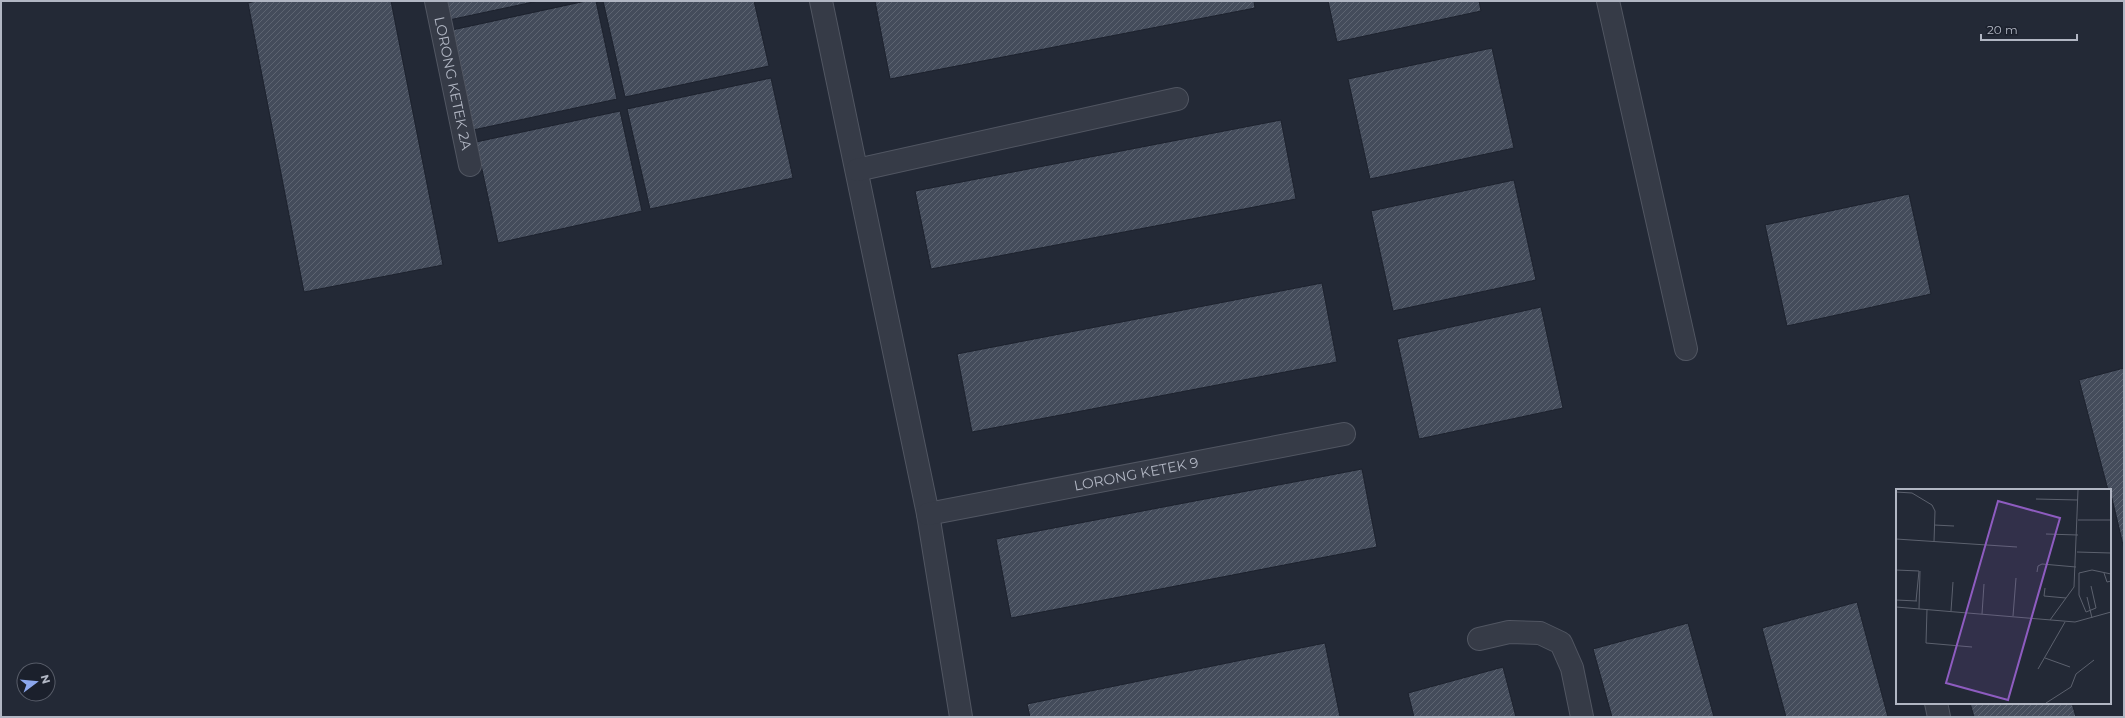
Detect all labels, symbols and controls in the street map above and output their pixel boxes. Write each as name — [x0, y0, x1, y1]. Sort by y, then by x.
street label: LORONG KETEK 2A — [430, 15, 476, 153]
scale bar — [1981, 16, 2077, 42]
text: 20 m — [1987, 22, 2018, 37]
street label: LORONG KETEK 9 — [1072, 453, 1200, 495]
inset map — [1896, 489, 2111, 704]
north arrow — [16, 662, 56, 702]
text: N — [38, 673, 54, 685]

